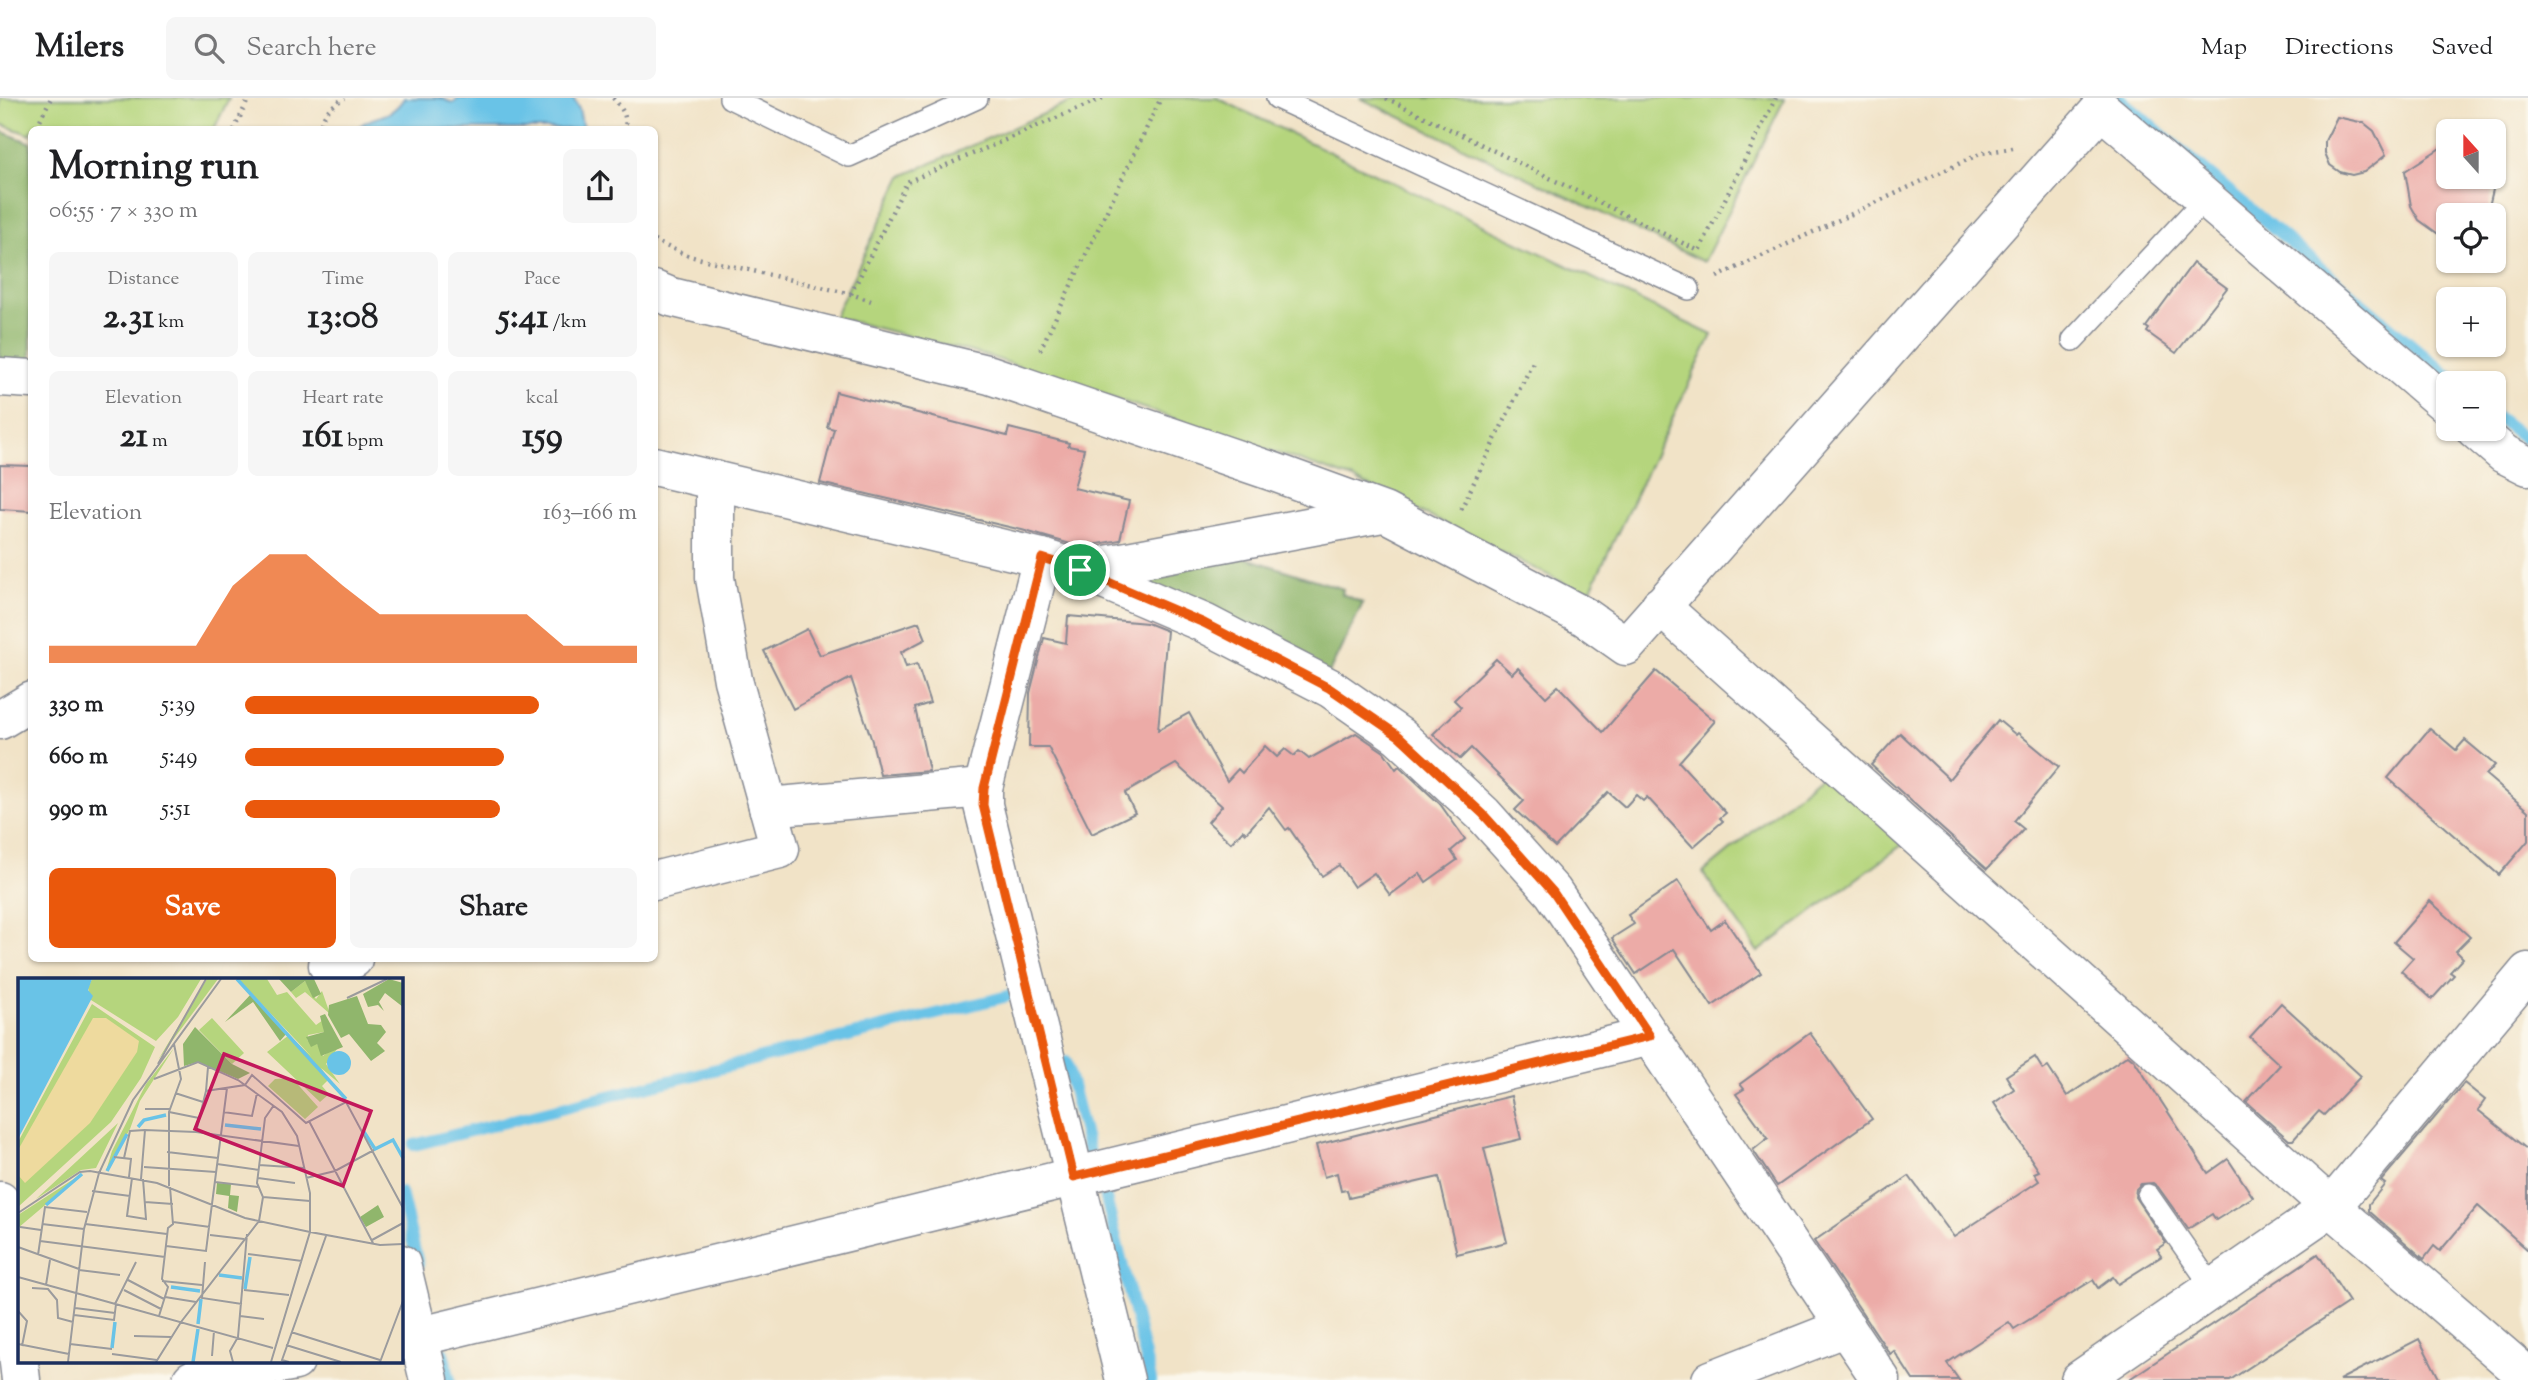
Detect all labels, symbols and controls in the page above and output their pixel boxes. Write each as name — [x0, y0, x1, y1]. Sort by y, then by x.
search box — [166, 17, 656, 80]
text: Milers — [35, 24, 124, 72]
icon: search — [190, 29, 228, 67]
text: Search here — [246, 30, 377, 67]
text: Map — [2201, 31, 2247, 65]
text: Directions — [2285, 31, 2393, 65]
text: Saved — [2431, 31, 2493, 65]
north arrow — [2436, 119, 2506, 189]
map controls — [2436, 119, 2506, 441]
text: Morning run — [49, 142, 259, 196]
button: share — [563, 149, 637, 223]
text: 06:55 · 7 × 330 m — [49, 195, 198, 228]
button: locate — [2436, 203, 2506, 273]
text: Distance — [108, 266, 179, 293]
text: Time — [322, 266, 364, 293]
text: Pace — [524, 266, 561, 293]
button: + — [2436, 287, 2506, 357]
text: 2.31 — [103, 293, 154, 344]
text: 13:08 — [308, 293, 378, 344]
text: 5:41 — [498, 293, 548, 344]
text: km — [154, 309, 184, 336]
text: /km — [548, 309, 587, 336]
button: − — [2436, 371, 2506, 441]
text: Elevation — [105, 385, 182, 412]
text: Heart rate — [302, 385, 384, 412]
text: kcal — [526, 385, 559, 412]
text: 21 — [120, 412, 148, 463]
text: 161 — [302, 412, 343, 463]
text: 159 — [522, 412, 563, 463]
text: m — [148, 428, 168, 455]
text: bpm — [343, 428, 384, 455]
text: Elevation — [49, 497, 142, 530]
text: 163–166 m — [543, 497, 637, 530]
pin — [1050, 540, 1110, 600]
icon: arrive — [1061, 551, 1099, 589]
text: 330 m — [49, 689, 103, 722]
text: 5:39 — [161, 689, 195, 722]
text: 660 m — [49, 741, 108, 774]
text: 5:49 — [161, 741, 197, 774]
text: 990 m — [49, 793, 107, 826]
text: 5:51 — [161, 793, 191, 826]
button: Save — [49, 868, 336, 948]
button: Share — [350, 868, 637, 948]
inset map — [18, 978, 402, 1362]

